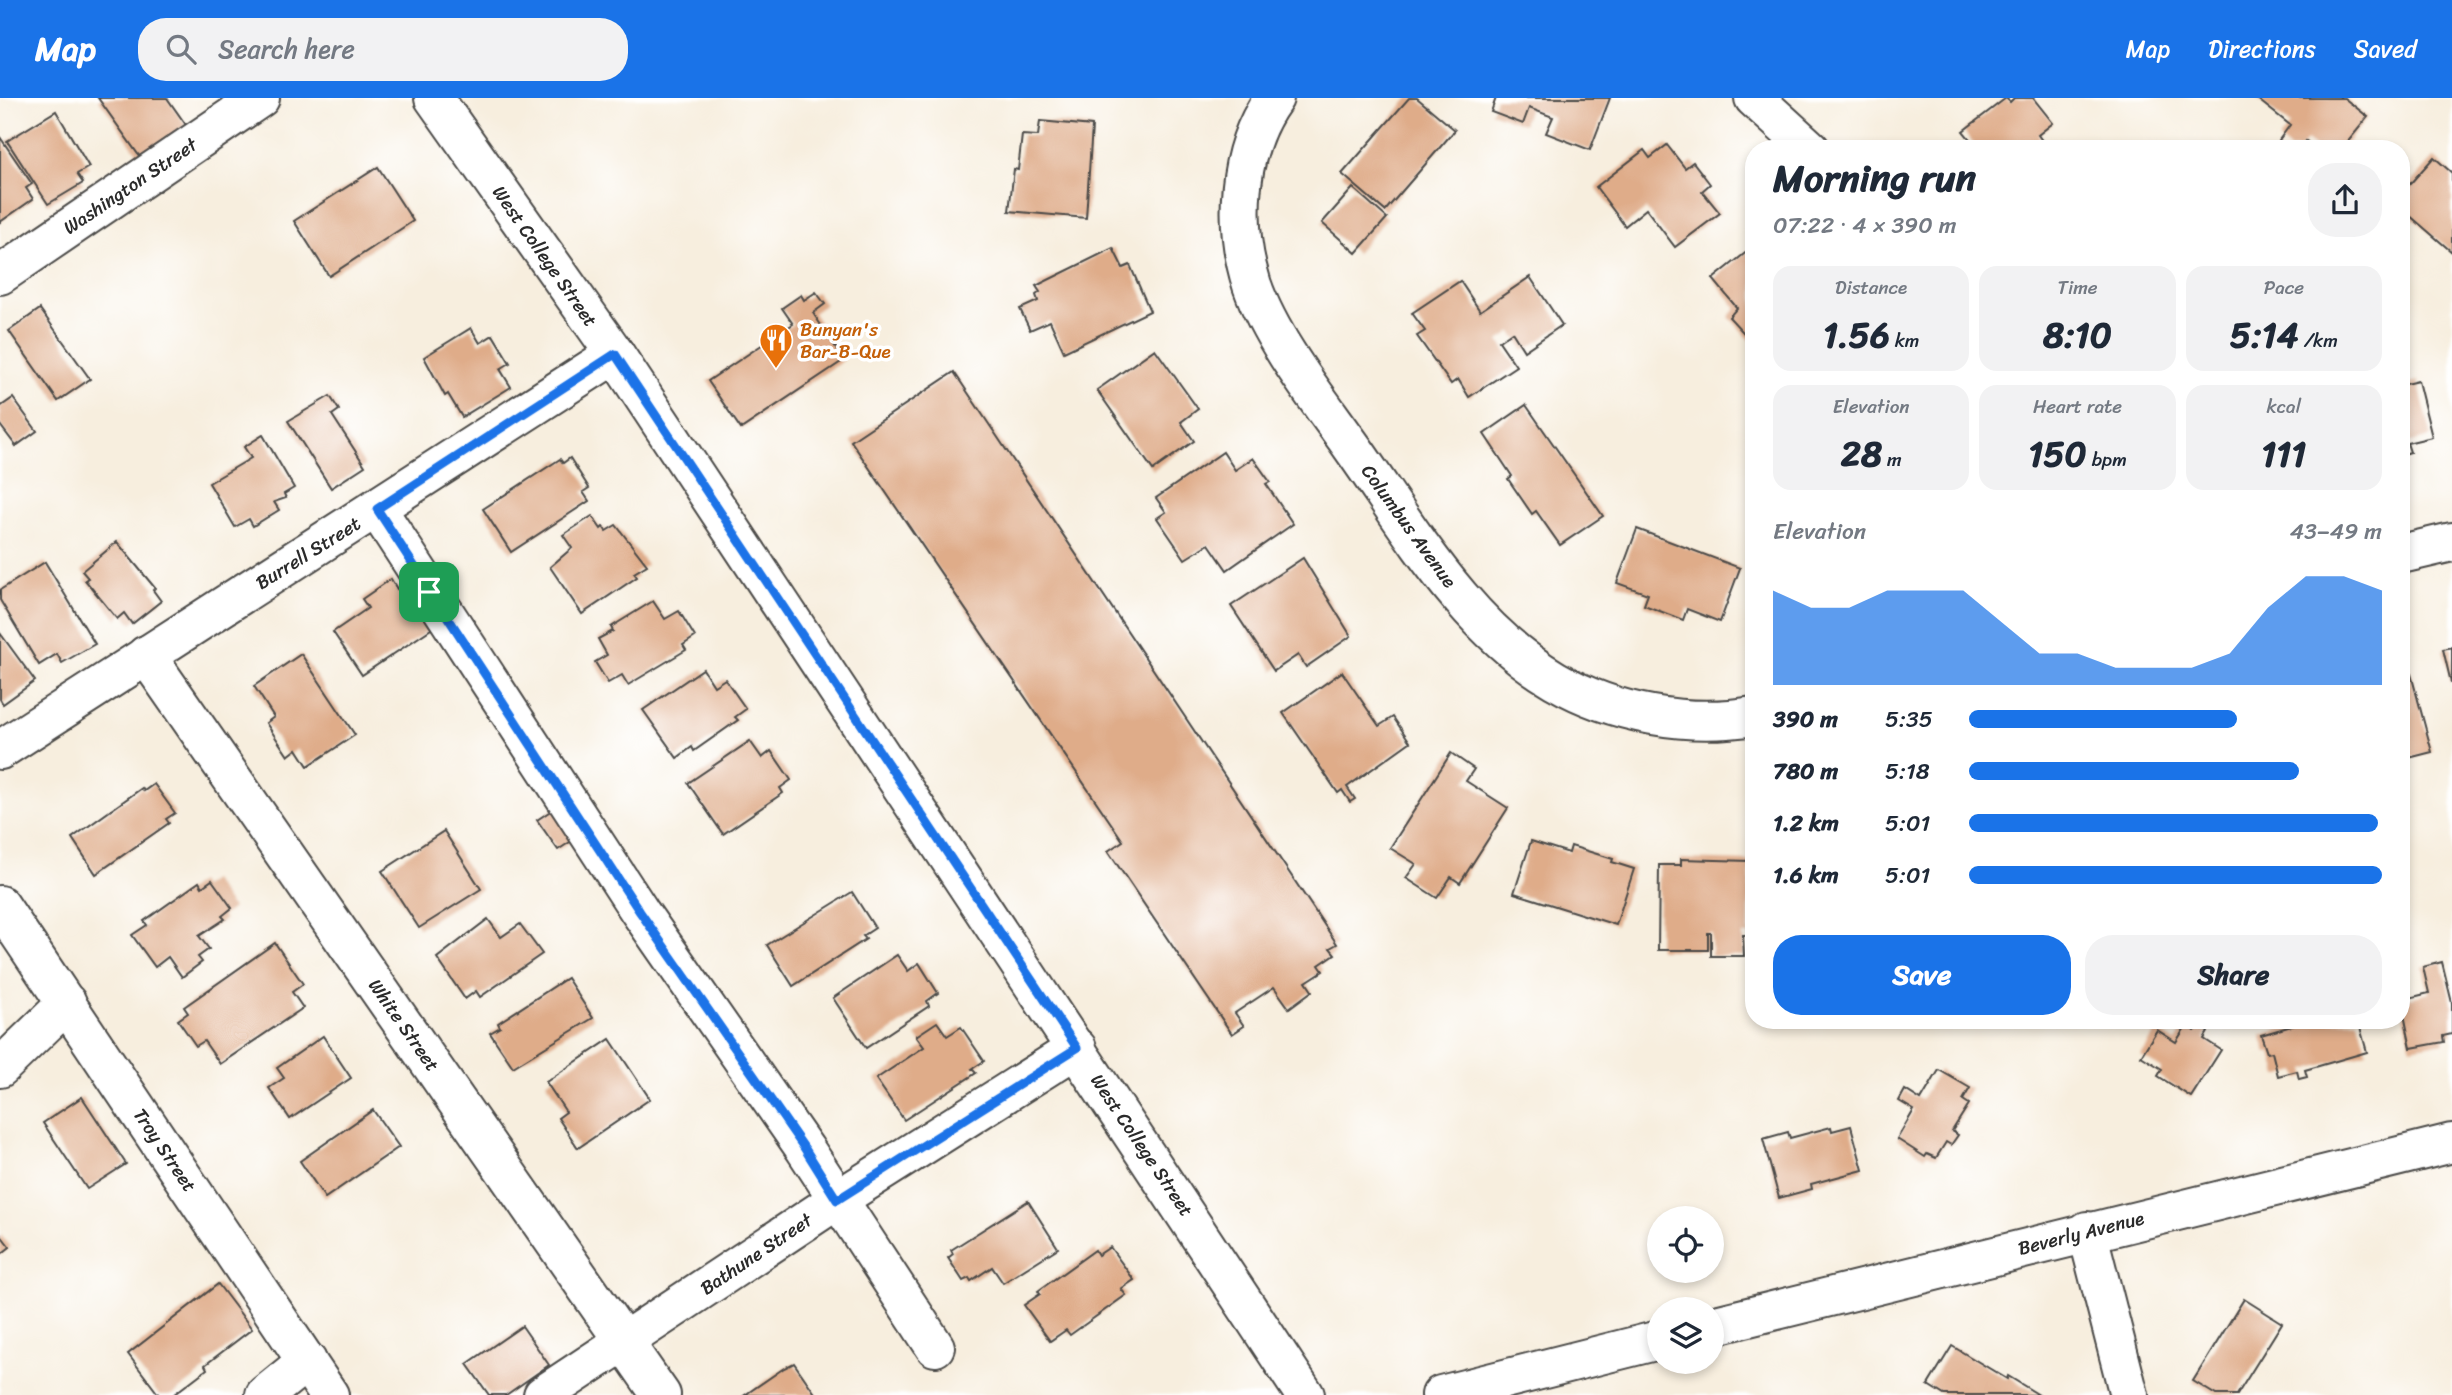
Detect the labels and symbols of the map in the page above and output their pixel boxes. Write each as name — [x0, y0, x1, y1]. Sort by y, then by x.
street label: Washington Street — [56, 128, 205, 243]
street label: West College Street — [484, 178, 606, 334]
place label: Bunyan's Bar-B-Que — [800, 313, 891, 368]
restaurant icon: Bunyan's Bar-B-Que — [757, 321, 795, 370]
street label: Columbus Avenue — [1353, 457, 1465, 595]
street label: Burrell Street — [249, 507, 367, 599]
pin — [399, 562, 459, 622]
street label: White Street — [360, 972, 448, 1078]
street label: West College Street — [1082, 1067, 1202, 1223]
street label: Troy Street — [125, 1101, 205, 1199]
street label: Beverly Avenue — [2014, 1201, 2148, 1265]
street label: Bathune Street — [693, 1203, 820, 1304]

